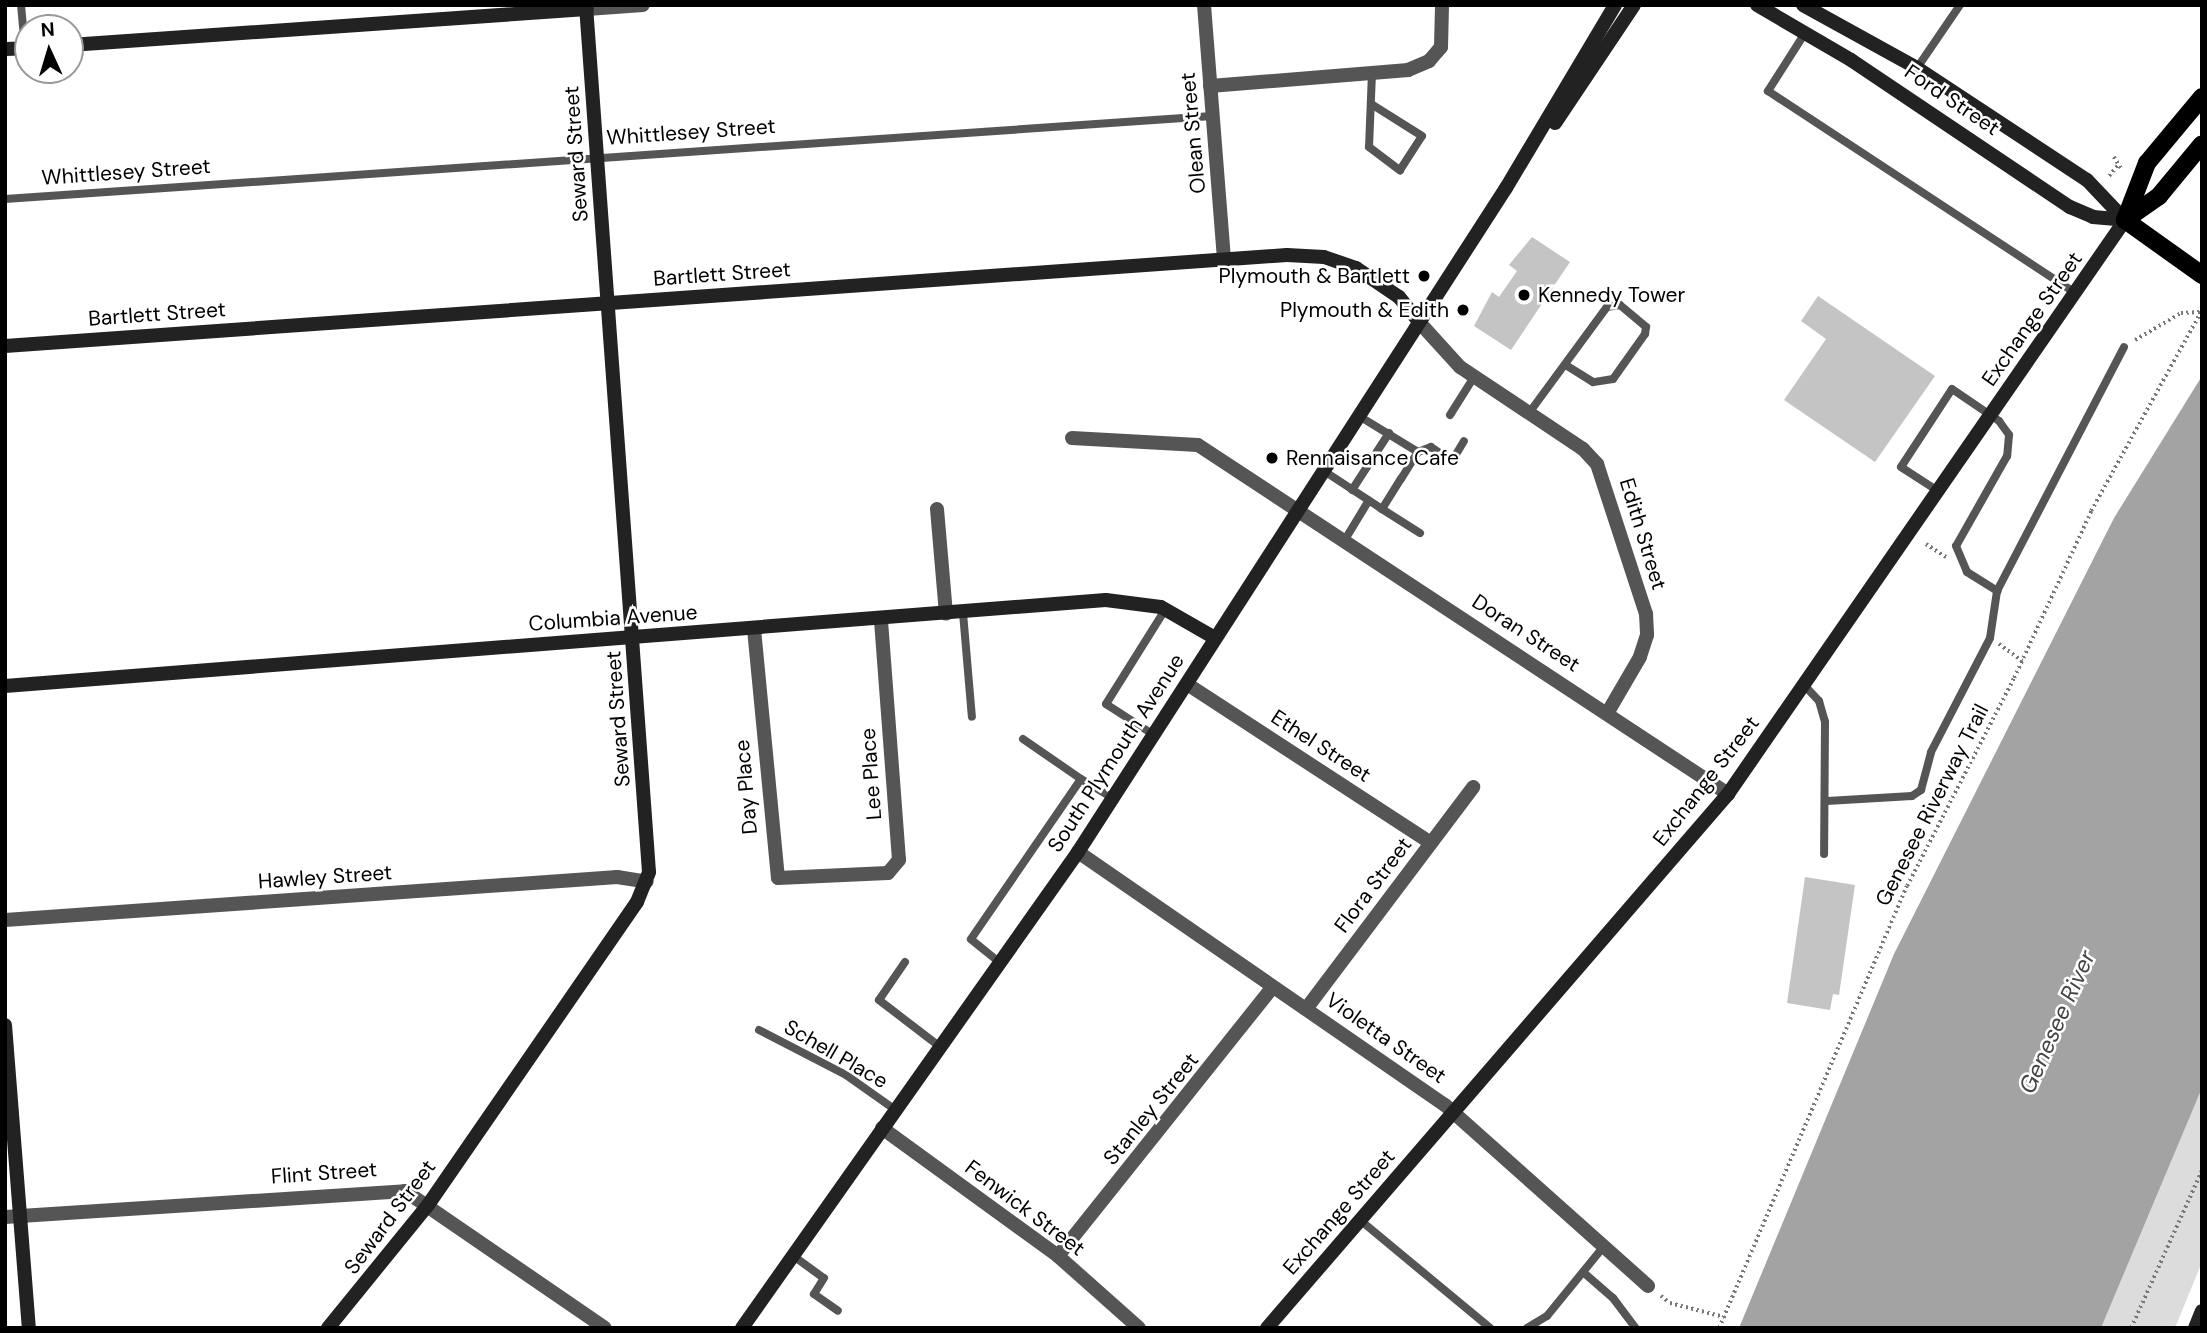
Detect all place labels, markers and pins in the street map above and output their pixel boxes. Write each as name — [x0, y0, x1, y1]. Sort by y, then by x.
place label: Plymouth & Bartlett — [1219, 263, 1410, 289]
marker: Plymouth & Bartlett — [1416, 268, 1432, 284]
place label: Kennedy Tower — [1538, 282, 1685, 308]
marker: Kennedy Tower — [1516, 287, 1532, 303]
place label: Plymouth & Edith — [1280, 297, 1449, 323]
marker: Plymouth & Edith — [1455, 302, 1471, 318]
place label: Rennaisance Cafe — [1286, 445, 1459, 471]
marker: Rennaisance Cafe — [1264, 450, 1280, 466]

